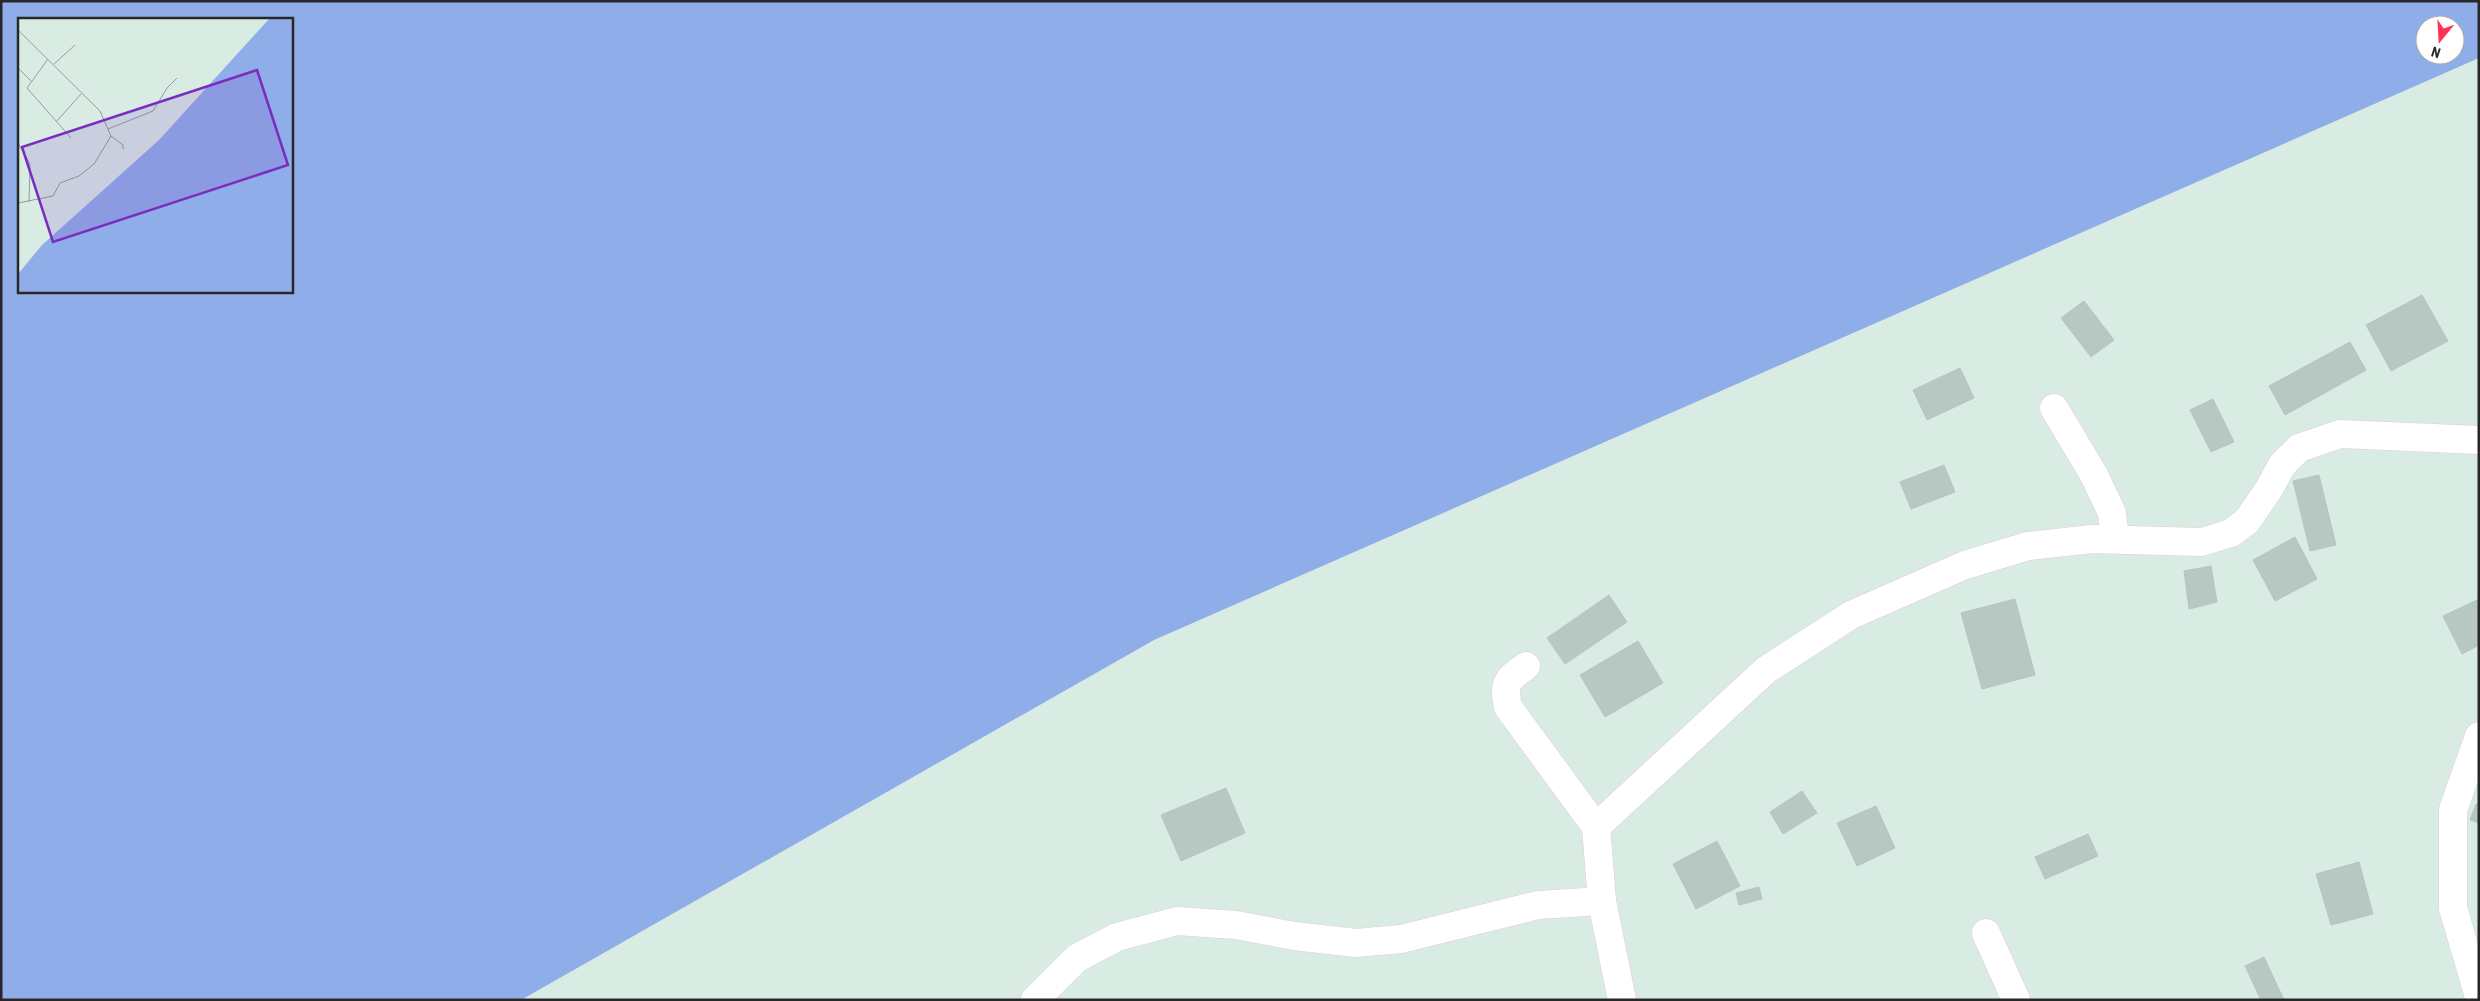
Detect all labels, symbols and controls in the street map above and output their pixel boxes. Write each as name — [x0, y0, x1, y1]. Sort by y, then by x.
north arrow — [2415, 15, 2465, 65]
inset map — [18, 18, 292, 292]
text: N — [2429, 43, 2443, 61]

